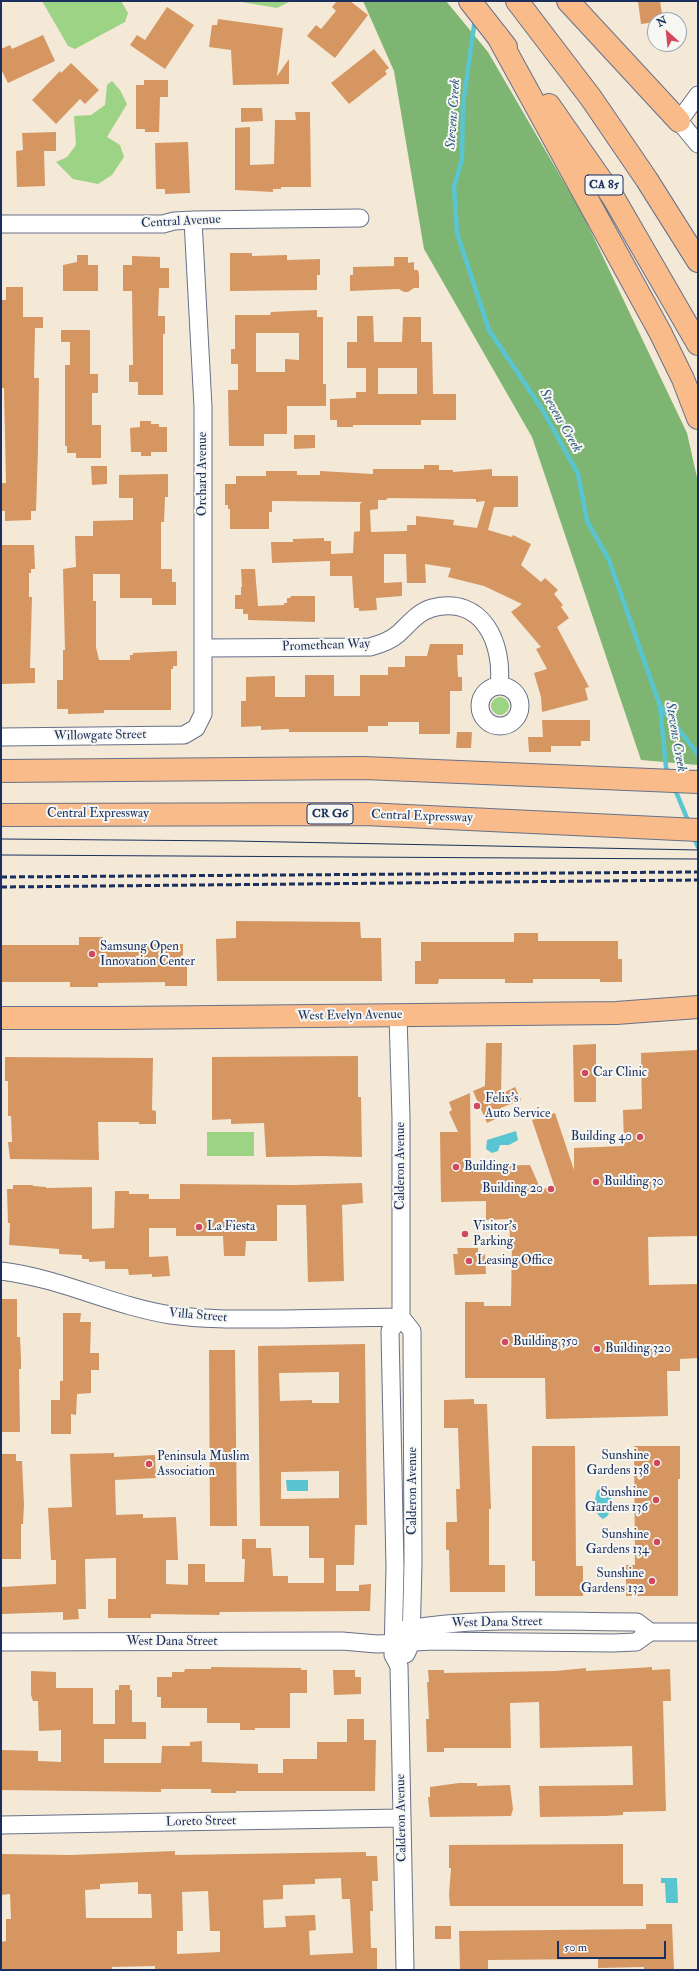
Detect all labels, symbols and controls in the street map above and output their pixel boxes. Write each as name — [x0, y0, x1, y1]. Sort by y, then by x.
north arrow — [647, 12, 687, 52]
text: N — [654, 14, 669, 30]
water label: Stevens Creek — [443, 78, 465, 150]
road number: CA 85 — [585, 175, 623, 195]
street label: Central Avenue — [141, 212, 221, 232]
water label: Stevens Creek — [535, 386, 585, 456]
street label: Orchard Avenue — [195, 432, 211, 516]
street label: Promethean Way — [282, 637, 370, 655]
water label: Stevens Creek — [661, 701, 689, 773]
street label: Willowgate Street — [53, 727, 147, 745]
road number: CR G6 — [307, 804, 353, 824]
street label: Central Expressway — [47, 806, 149, 822]
street label: Central Expressway — [371, 807, 473, 827]
place label: Samsung Open Innovation Center — [100, 939, 195, 970]
marker: Samsung Open Innovation Center — [87, 949, 97, 959]
street label: West Evelyn Avenue — [297, 1007, 403, 1025]
place label: Car Clinic — [593, 1065, 647, 1081]
marker: Car Clinic — [580, 1068, 590, 1078]
place label: Felix's Auto Service — [485, 1091, 550, 1122]
marker: Felix's Auto Service — [472, 1101, 482, 1111]
street label: Calderon Avenue — [393, 1122, 409, 1210]
place label: Building 40 — [571, 1129, 632, 1145]
marker: Building 40 — [635, 1132, 645, 1142]
place label: Building 1 — [464, 1159, 516, 1175]
marker: Building 1 — [451, 1162, 461, 1172]
place label: Building 30 — [604, 1174, 663, 1190]
marker: Building 30 — [591, 1177, 601, 1187]
place label: Building 20 — [482, 1181, 543, 1197]
marker: Building 20 — [546, 1184, 556, 1194]
place label: La Fiesta — [207, 1219, 255, 1235]
place label: Visitor's Parking — [473, 1219, 516, 1250]
marker: La Fiesta — [194, 1222, 204, 1232]
marker: Visitor's Parking — [460, 1229, 470, 1239]
place label: Leasing Office — [477, 1253, 553, 1269]
marker: Leasing Office — [464, 1256, 474, 1266]
street label: Villa Street — [168, 1306, 228, 1326]
place label: Building 350 — [513, 1334, 578, 1350]
marker: Building 350 — [500, 1337, 510, 1347]
place label: Building 320 — [605, 1341, 671, 1357]
marker: Building 320 — [592, 1344, 602, 1354]
street label: Calderon Avenue — [405, 1447, 421, 1535]
place label: Sunshine Gardens 138 — [587, 1448, 649, 1479]
place label: Peninsula Muslim Association — [157, 1449, 250, 1480]
marker: Sunshine Gardens 138 — [652, 1458, 662, 1468]
marker: Peninsula Muslim Association — [144, 1459, 154, 1469]
place label: Sunshine Gardens 136 — [585, 1485, 648, 1516]
marker: Sunshine Gardens 136 — [651, 1495, 661, 1505]
place label: Sunshine Gardens 134 — [586, 1527, 649, 1558]
marker: Sunshine Gardens 134 — [652, 1537, 662, 1547]
place label: Sunshine Gardens 132 — [581, 1566, 644, 1597]
marker: Sunshine Gardens 132 — [647, 1576, 657, 1586]
street label: West Dana Street — [451, 1614, 543, 1632]
street label: West Dana Street — [127, 1634, 217, 1650]
street label: Calderon Avenue — [393, 1774, 411, 1862]
street label: Loreto Street — [166, 1814, 236, 1830]
scale bar — [559, 1933, 668, 1959]
text: 50 m — [564, 1940, 587, 1955]

